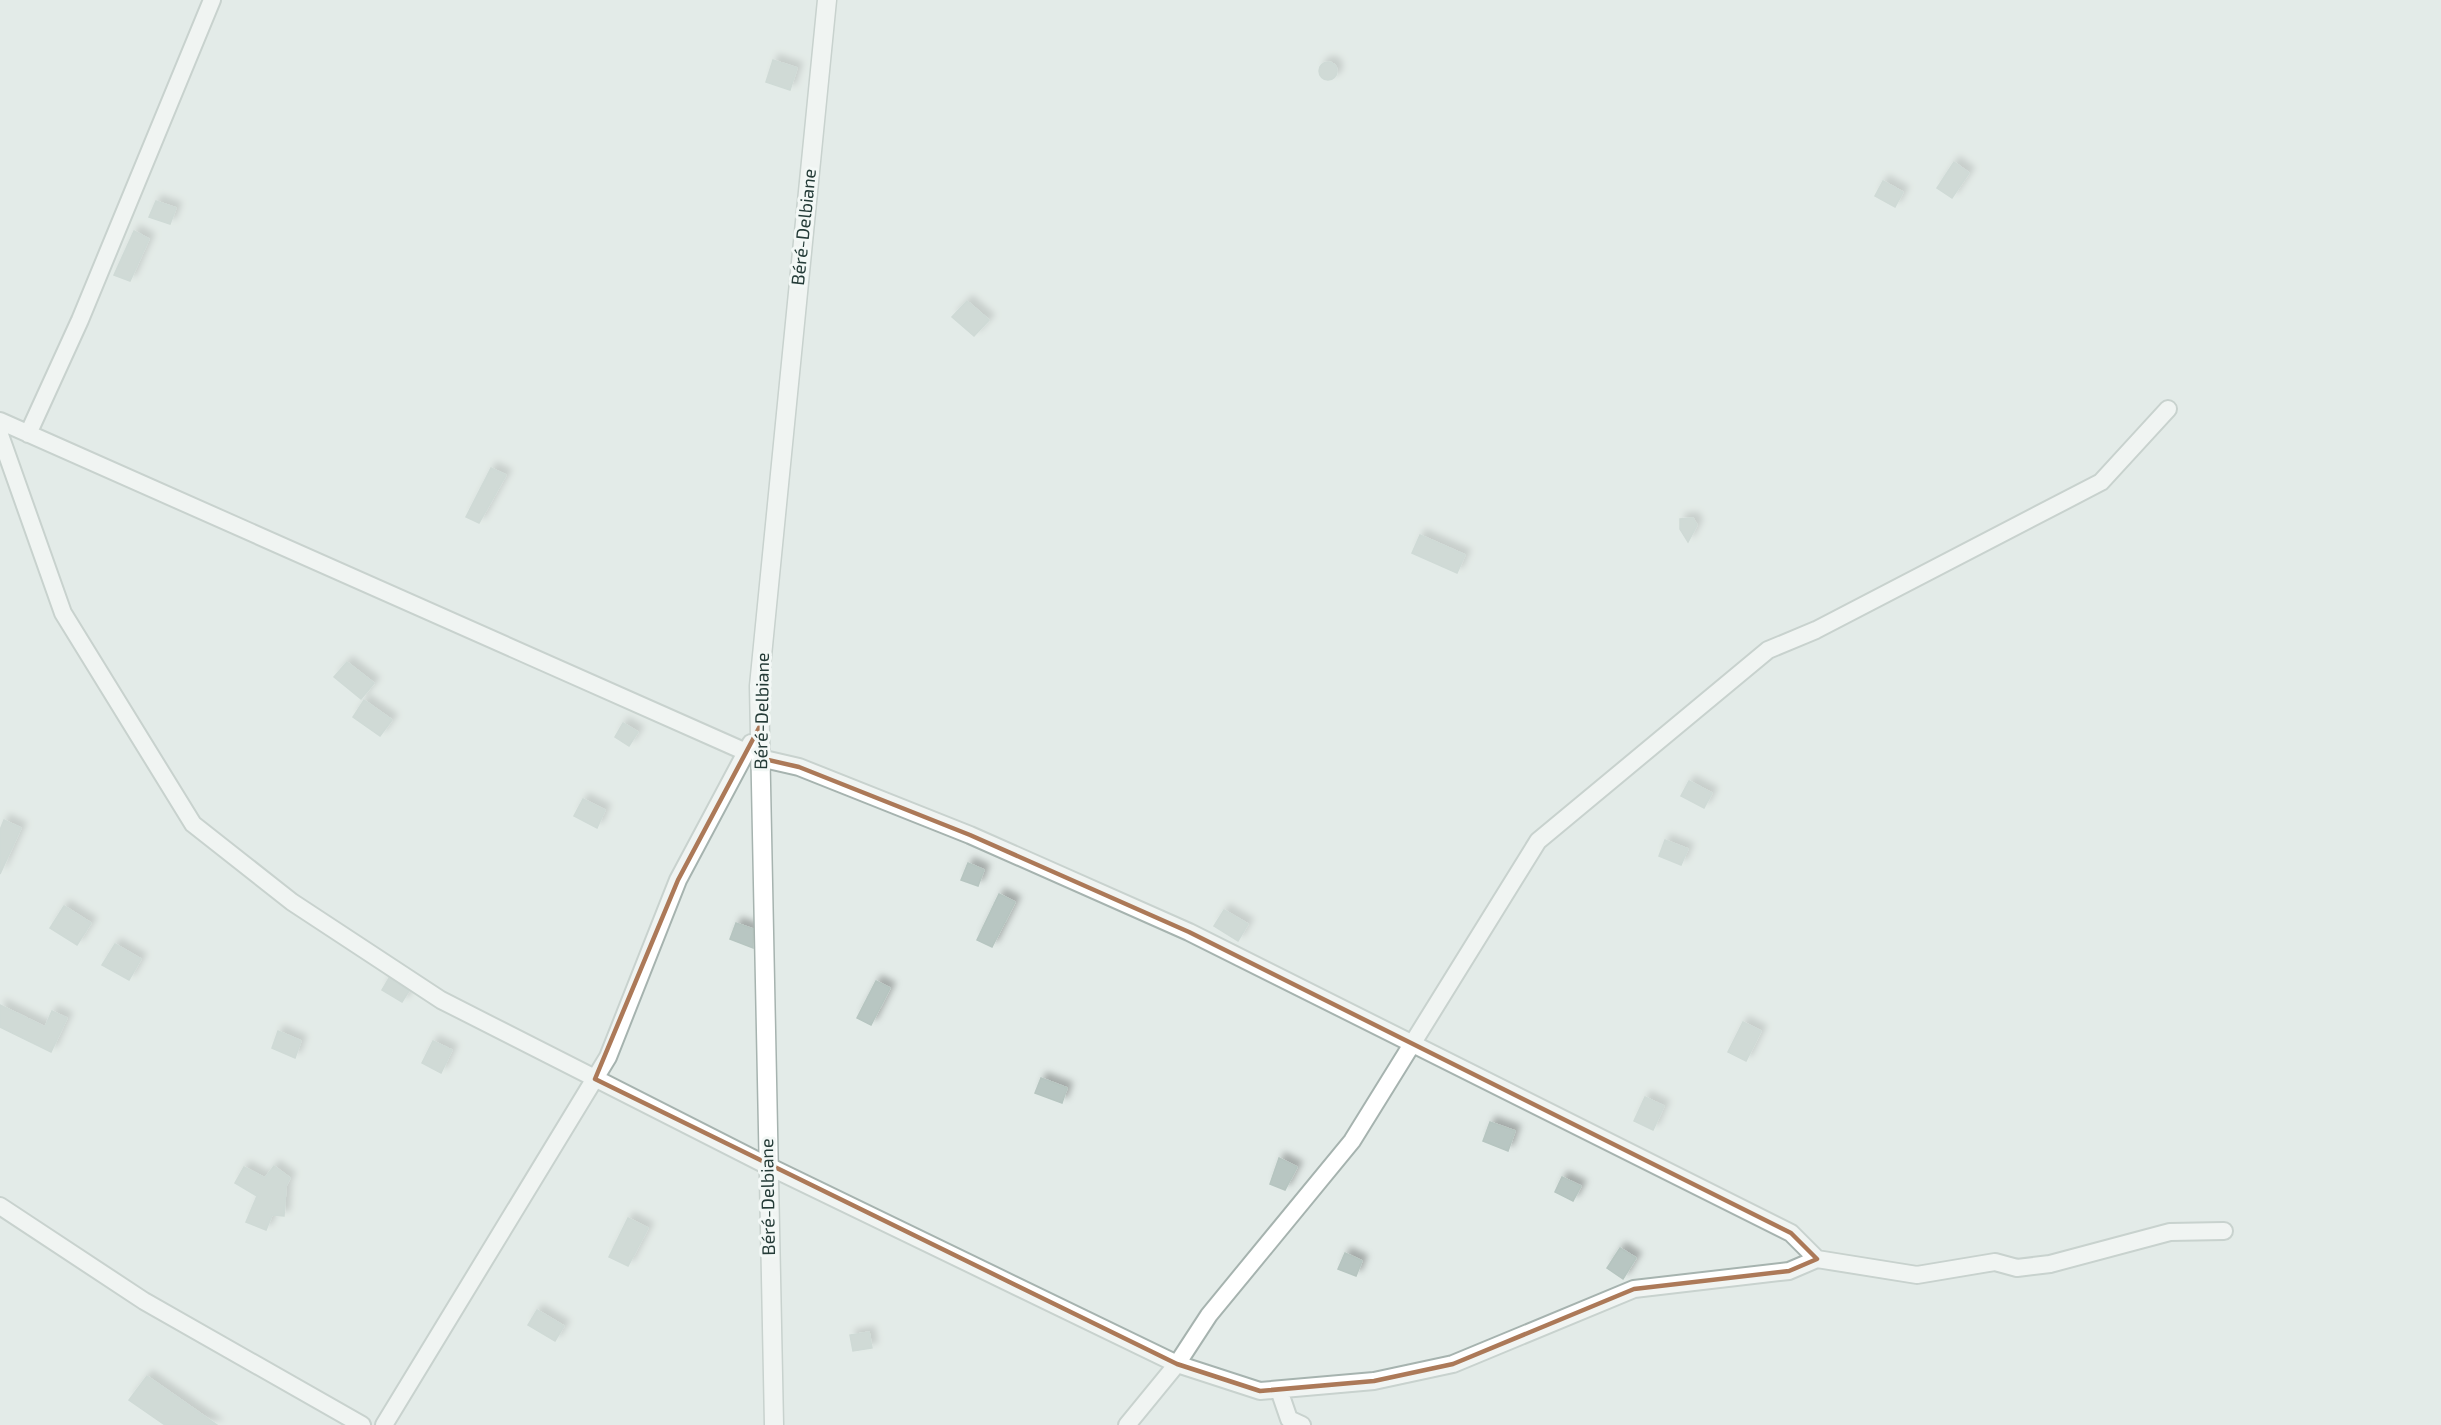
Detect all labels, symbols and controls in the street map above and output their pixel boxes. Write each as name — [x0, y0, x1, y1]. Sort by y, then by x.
street label: Béré-Delbiane — [786, 167, 820, 286]
street label: Béré-Delbiane — [749, 652, 773, 770]
street label: Béré-Delbiane — [755, 1138, 779, 1256]

